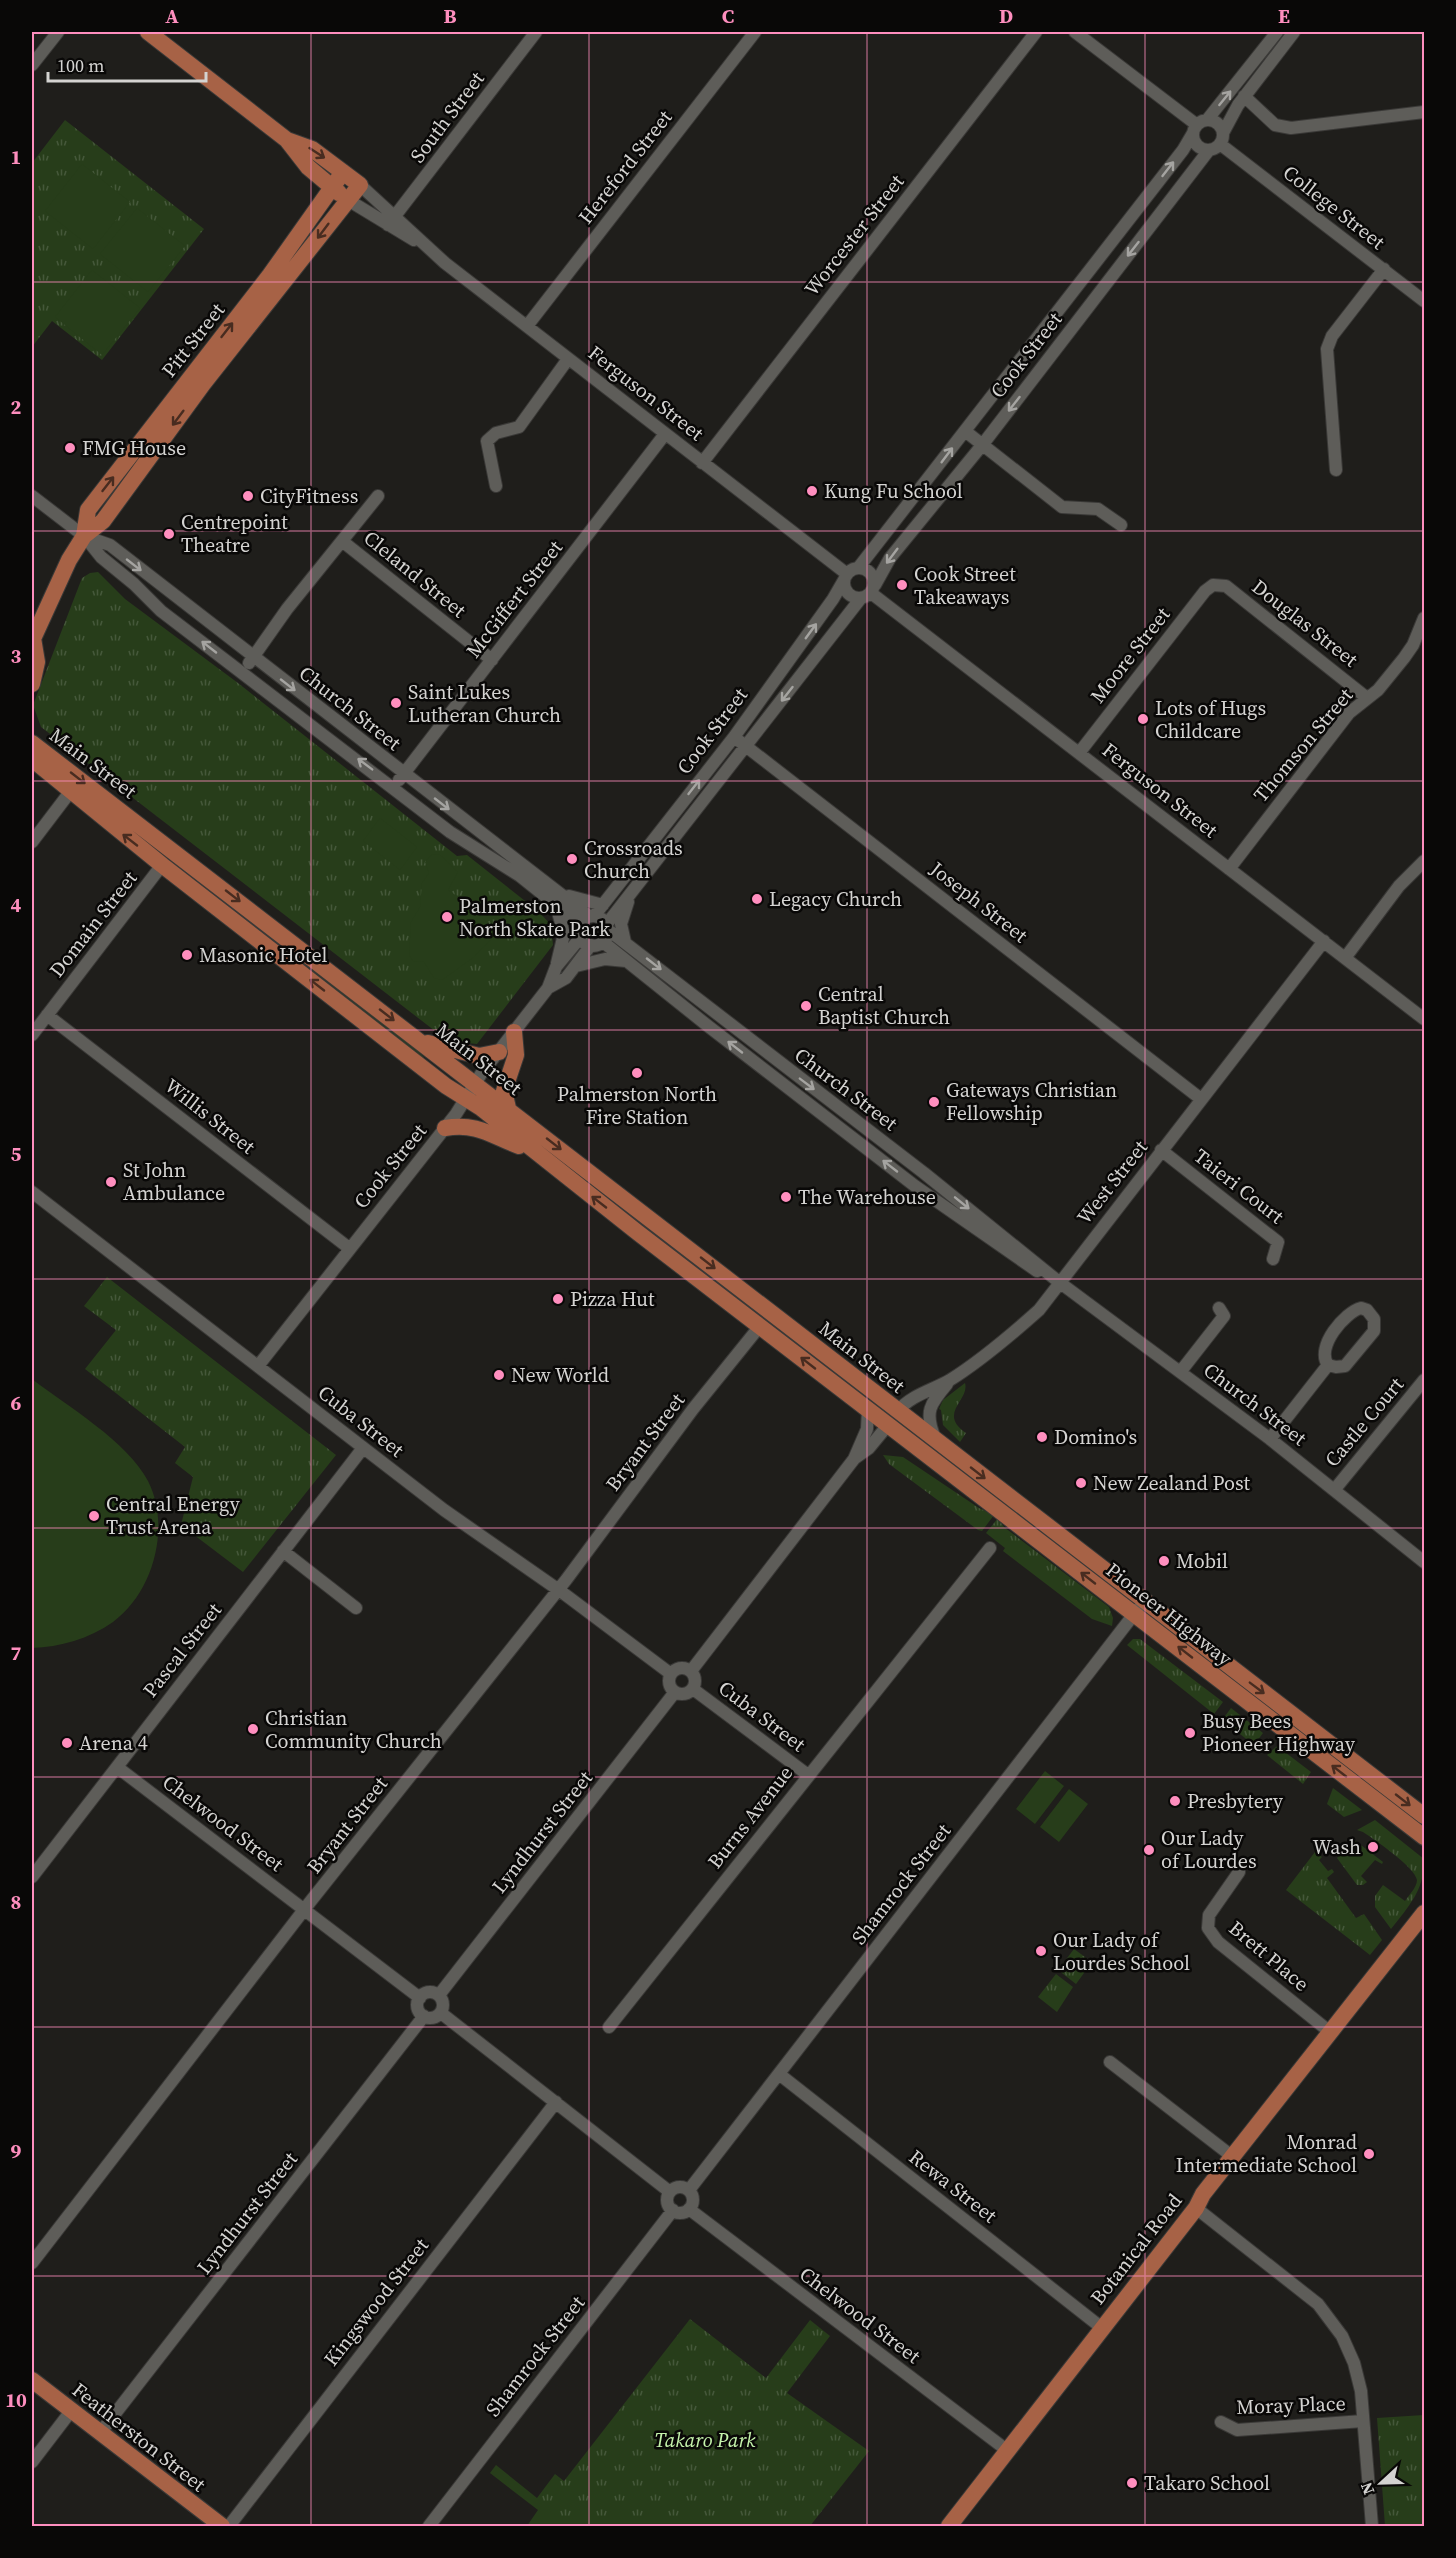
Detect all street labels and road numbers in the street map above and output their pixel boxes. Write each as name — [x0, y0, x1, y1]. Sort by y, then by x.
street label: South Street — [403, 65, 491, 168]
street label: Hereford Street — [572, 104, 679, 230]
street label: College Street — [1277, 158, 1391, 256]
street label: Worcester Street — [798, 168, 911, 302]
street label: Pitt Street — [155, 297, 231, 383]
street label: Cook Street — [984, 306, 1069, 404]
street label: Ferguson Street — [582, 339, 710, 447]
street label: Cleland Street — [358, 524, 472, 624]
street label: McGiffert Street — [459, 534, 569, 663]
street label: Douglas Street — [1246, 573, 1364, 674]
street label: Moore Street — [1084, 601, 1177, 709]
street label: Church Street — [293, 659, 407, 757]
street label: Cook Street — [670, 682, 754, 780]
street label: Thomson Street — [1247, 682, 1359, 808]
street label: Main Street — [44, 721, 143, 805]
street label: Ferguson Street — [1096, 736, 1224, 844]
street label: Joseph Street — [924, 854, 1034, 949]
street label: Domain Street — [43, 865, 144, 983]
street label: Main Street — [430, 1016, 528, 1102]
street label: Church Street — [789, 1041, 904, 1137]
street label: Willis Street — [159, 1072, 261, 1160]
street label: Cook Street — [347, 1117, 433, 1214]
street label: West Street — [1070, 1134, 1154, 1230]
street label: Taieri Court — [1188, 1142, 1290, 1230]
street label: Main Street — [813, 1314, 911, 1400]
street label: Church Street — [1198, 1356, 1313, 1452]
street label: Castle Court — [1318, 1371, 1410, 1473]
street label: Cuba Street — [312, 1379, 410, 1464]
street label: Bryant Street — [599, 1387, 691, 1497]
street label: Pioneer Highway — [1100, 1556, 1239, 1673]
street label: Pascal Street — [136, 1597, 228, 1703]
street label: Cuba Street — [713, 1674, 812, 1758]
street label: Burns Avenue — [701, 1760, 799, 1874]
street label: Lyndhurst Street — [485, 1765, 599, 1899]
street label: Chelwood Street — [157, 1768, 290, 1878]
street label: Bryant Street — [300, 1770, 394, 1879]
street label: Shamrock Street — [845, 1817, 957, 1950]
street label: Brett Place — [1223, 1914, 1315, 1998]
street label: Rewa Street — [903, 2143, 1003, 2229]
street label: Lyndhurst Street — [190, 2146, 304, 2280]
street label: Botanical Road — [1084, 2187, 1189, 2310]
street label: Kingswood Street — [317, 2232, 435, 2372]
street label: Chelwood Street — [794, 2260, 927, 2370]
street label: Shamrock Street — [479, 2289, 591, 2422]
street label: Featherston Street — [66, 2376, 212, 2498]
street label: Moray Place — [1236, 2389, 1346, 2421]

